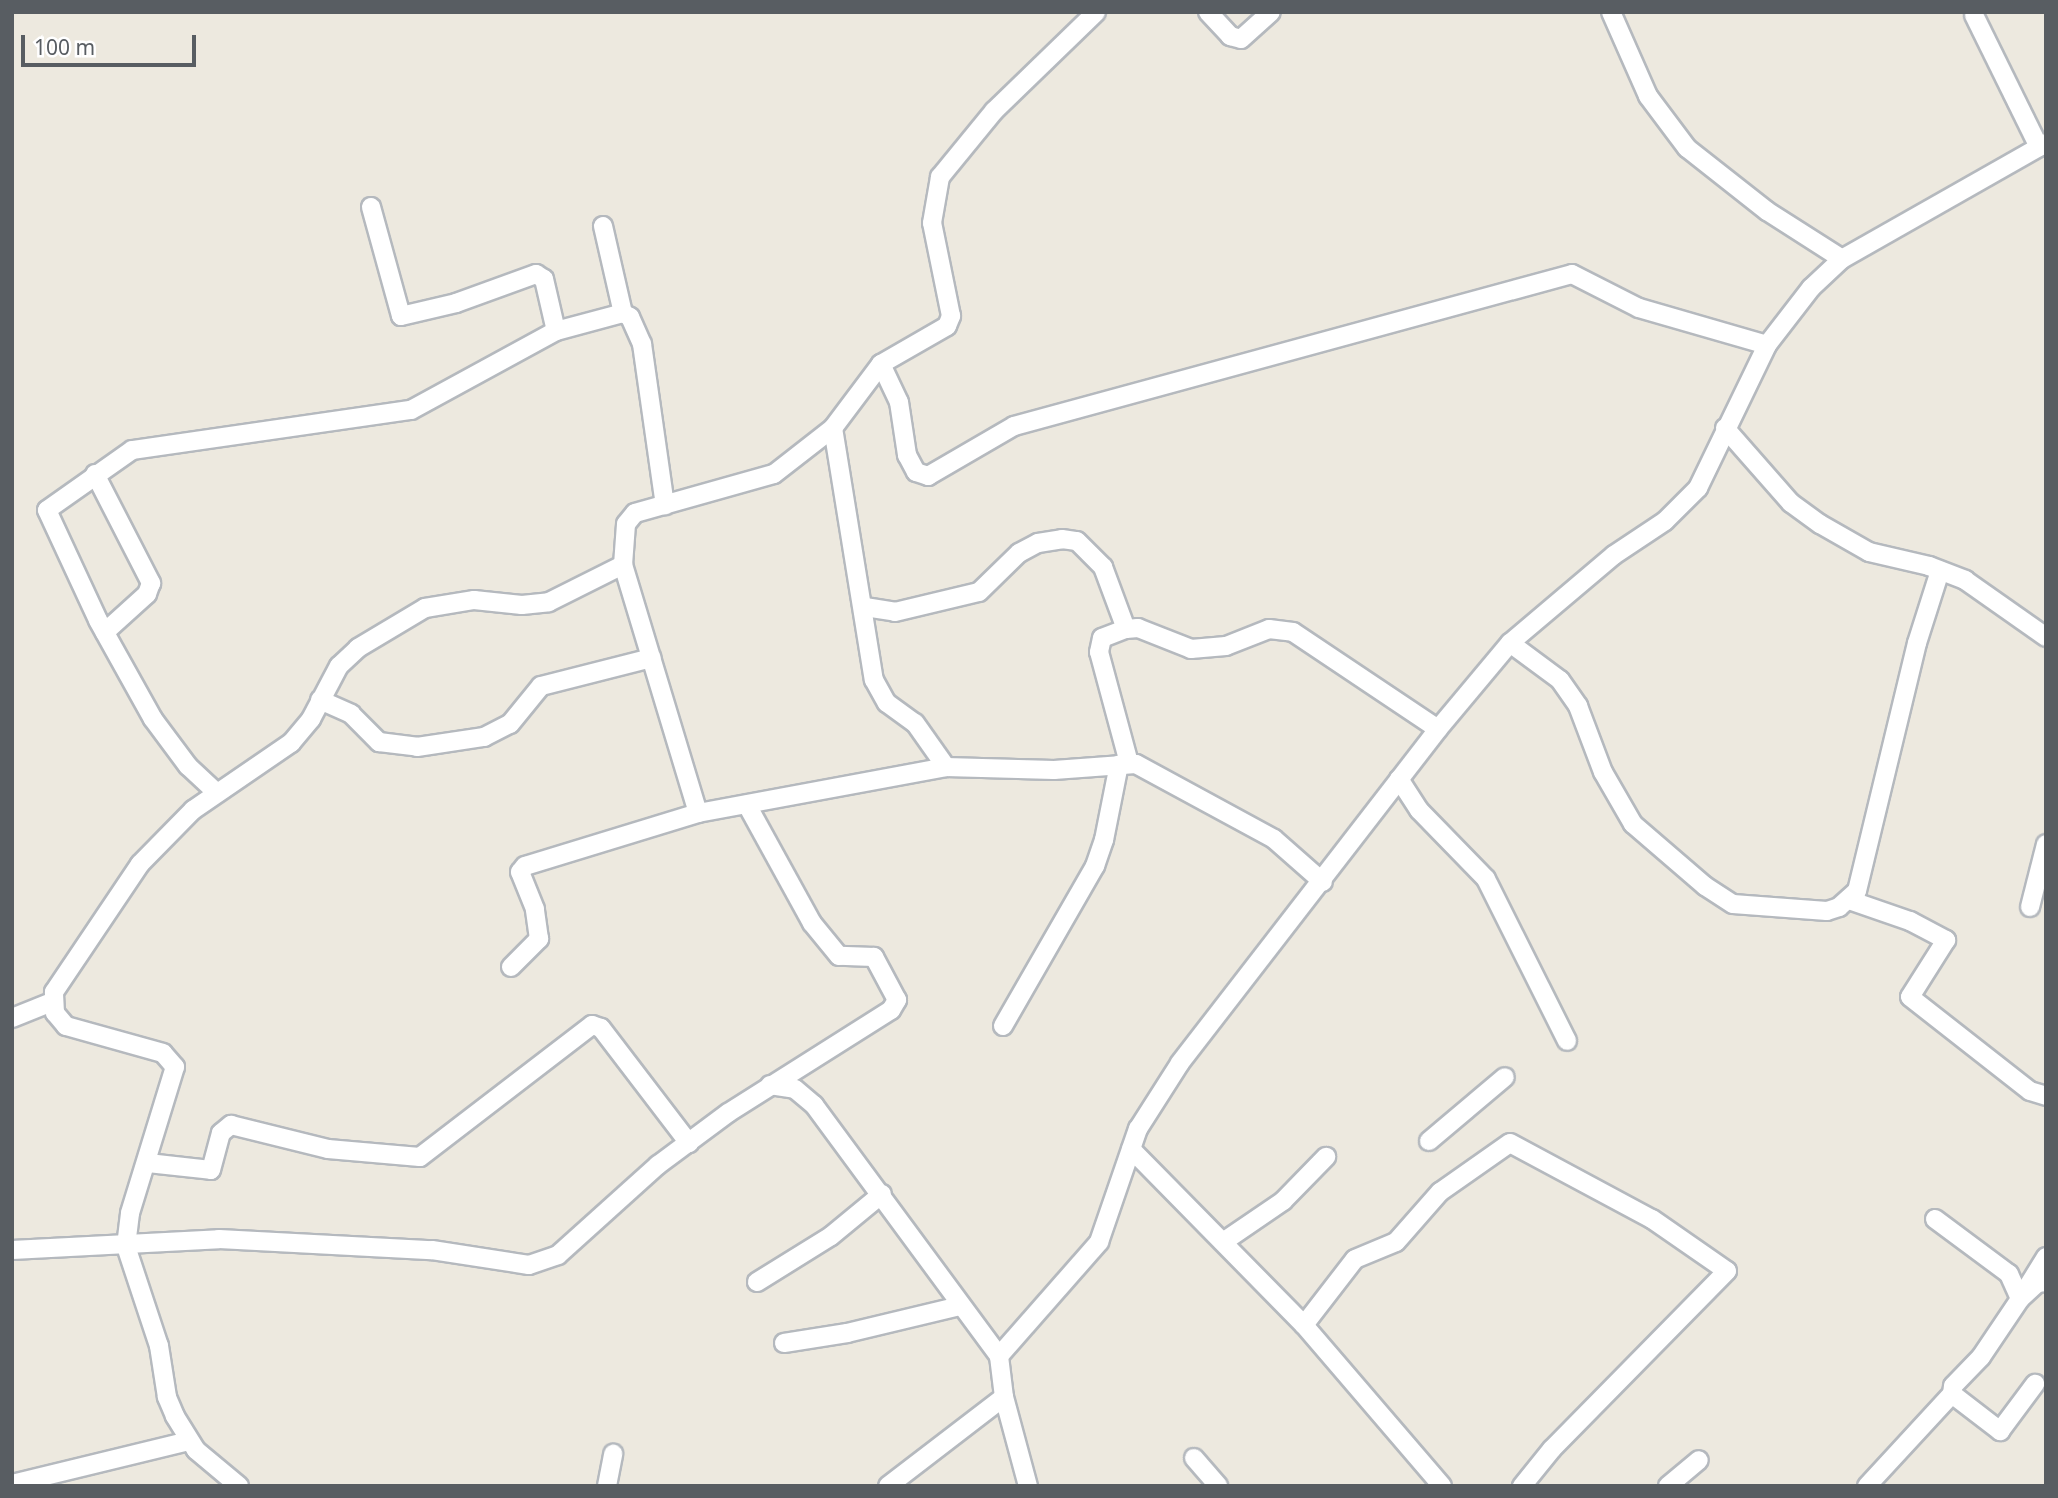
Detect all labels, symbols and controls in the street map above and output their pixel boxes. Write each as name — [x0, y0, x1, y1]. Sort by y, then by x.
scale bar — [24, 21, 200, 65]
text: 100 m — [34, 33, 95, 61]

